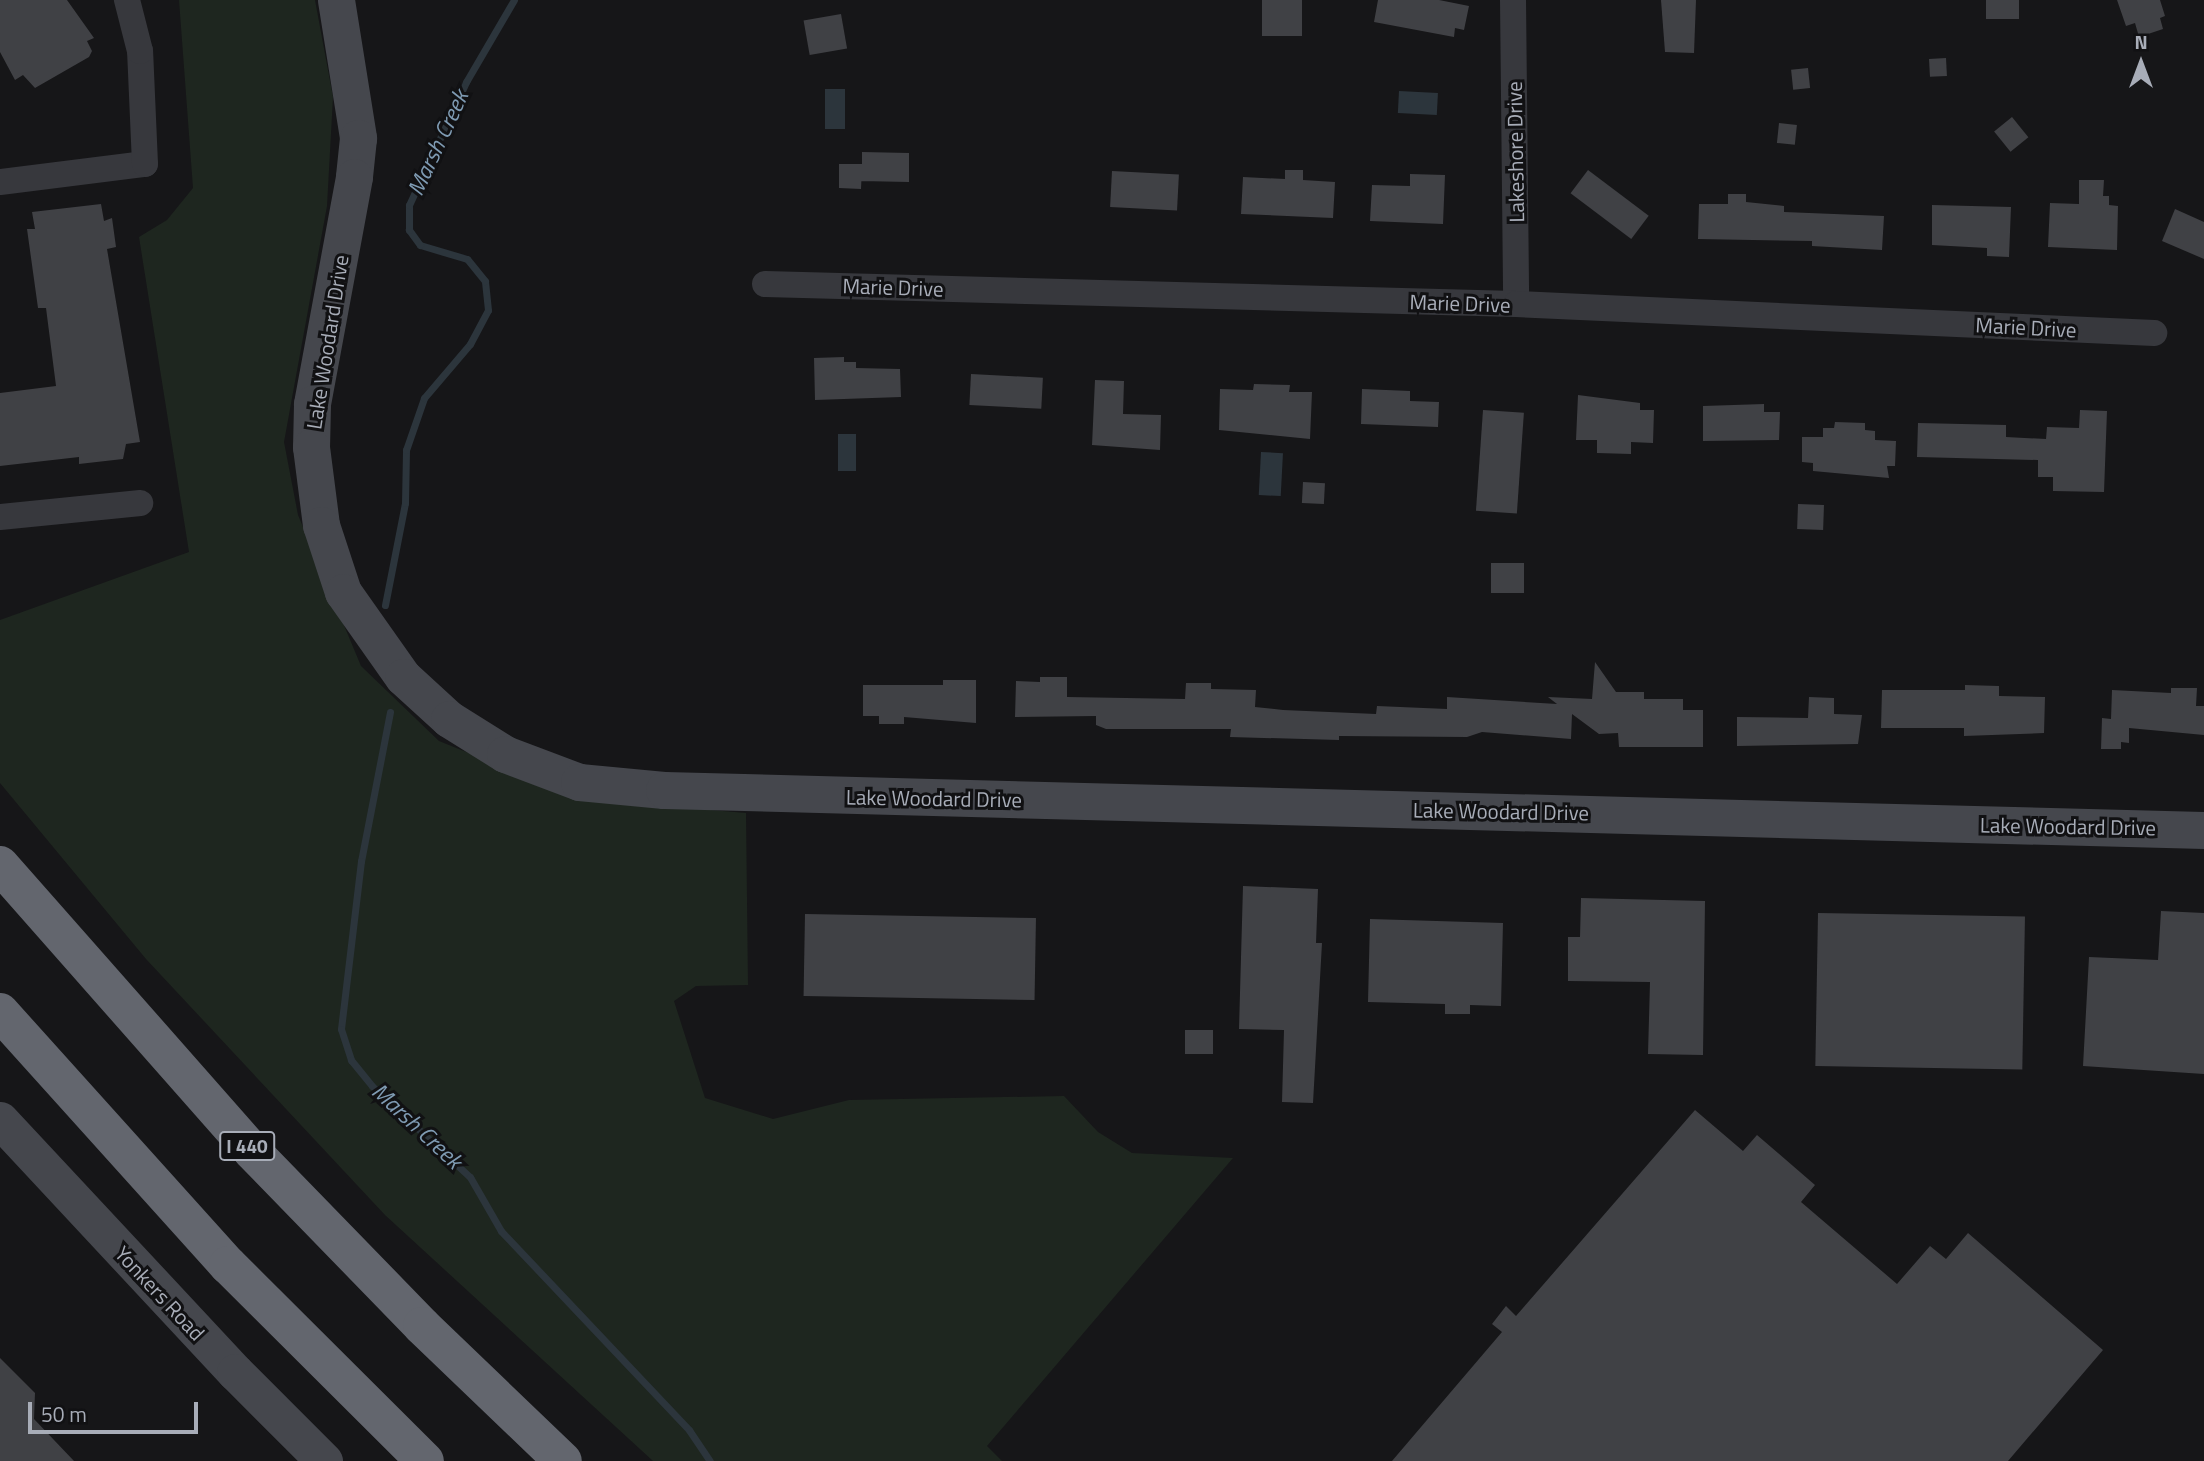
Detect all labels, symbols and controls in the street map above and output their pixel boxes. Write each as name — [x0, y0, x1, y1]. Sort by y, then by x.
text: N — [2134, 27, 2148, 56]
north arrow — [2106, 28, 2176, 98]
street label: Lakeshore Drive — [1501, 81, 1529, 223]
water label: Marsh Creek — [402, 86, 474, 200]
street label: Lake Woodard Drive — [301, 253, 353, 431]
street label: Marie Drive — [842, 273, 944, 301]
street label: Marie Drive — [1409, 289, 1511, 317]
street label: Marie Drive — [1975, 312, 2077, 342]
street label: Lake Woodard Drive — [846, 784, 1022, 812]
street label: Lake Woodard Drive — [1413, 797, 1589, 825]
street label: Lake Woodard Drive — [1980, 812, 2156, 840]
water label: Marsh Creek — [366, 1077, 468, 1175]
road number: I 440 — [219, 1130, 275, 1162]
street label: Yonkers Road — [110, 1241, 210, 1345]
scale bar — [32, 1388, 201, 1432]
text: 50 m — [41, 1398, 87, 1430]

